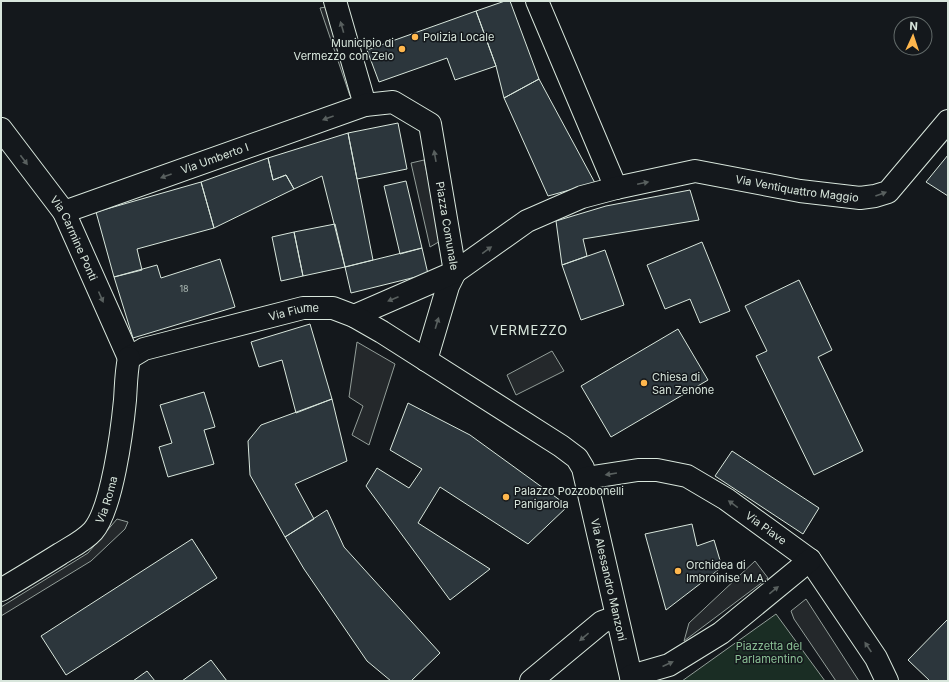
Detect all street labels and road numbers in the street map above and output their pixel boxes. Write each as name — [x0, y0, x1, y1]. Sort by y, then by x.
street label: Via Umberto I — [179, 140, 251, 177]
street label: Via Ventiquattro Maggio — [734, 172, 860, 205]
street label: Piazza Comunale — [433, 180, 462, 271]
street label: Via Carmine Ponti — [47, 193, 101, 283]
street label: Via Fiume — [267, 301, 319, 324]
street label: Via Roma — [92, 475, 120, 526]
street label: Via Piave — [743, 508, 789, 548]
street label: Via Alessandro Manzoni — [588, 517, 630, 642]

